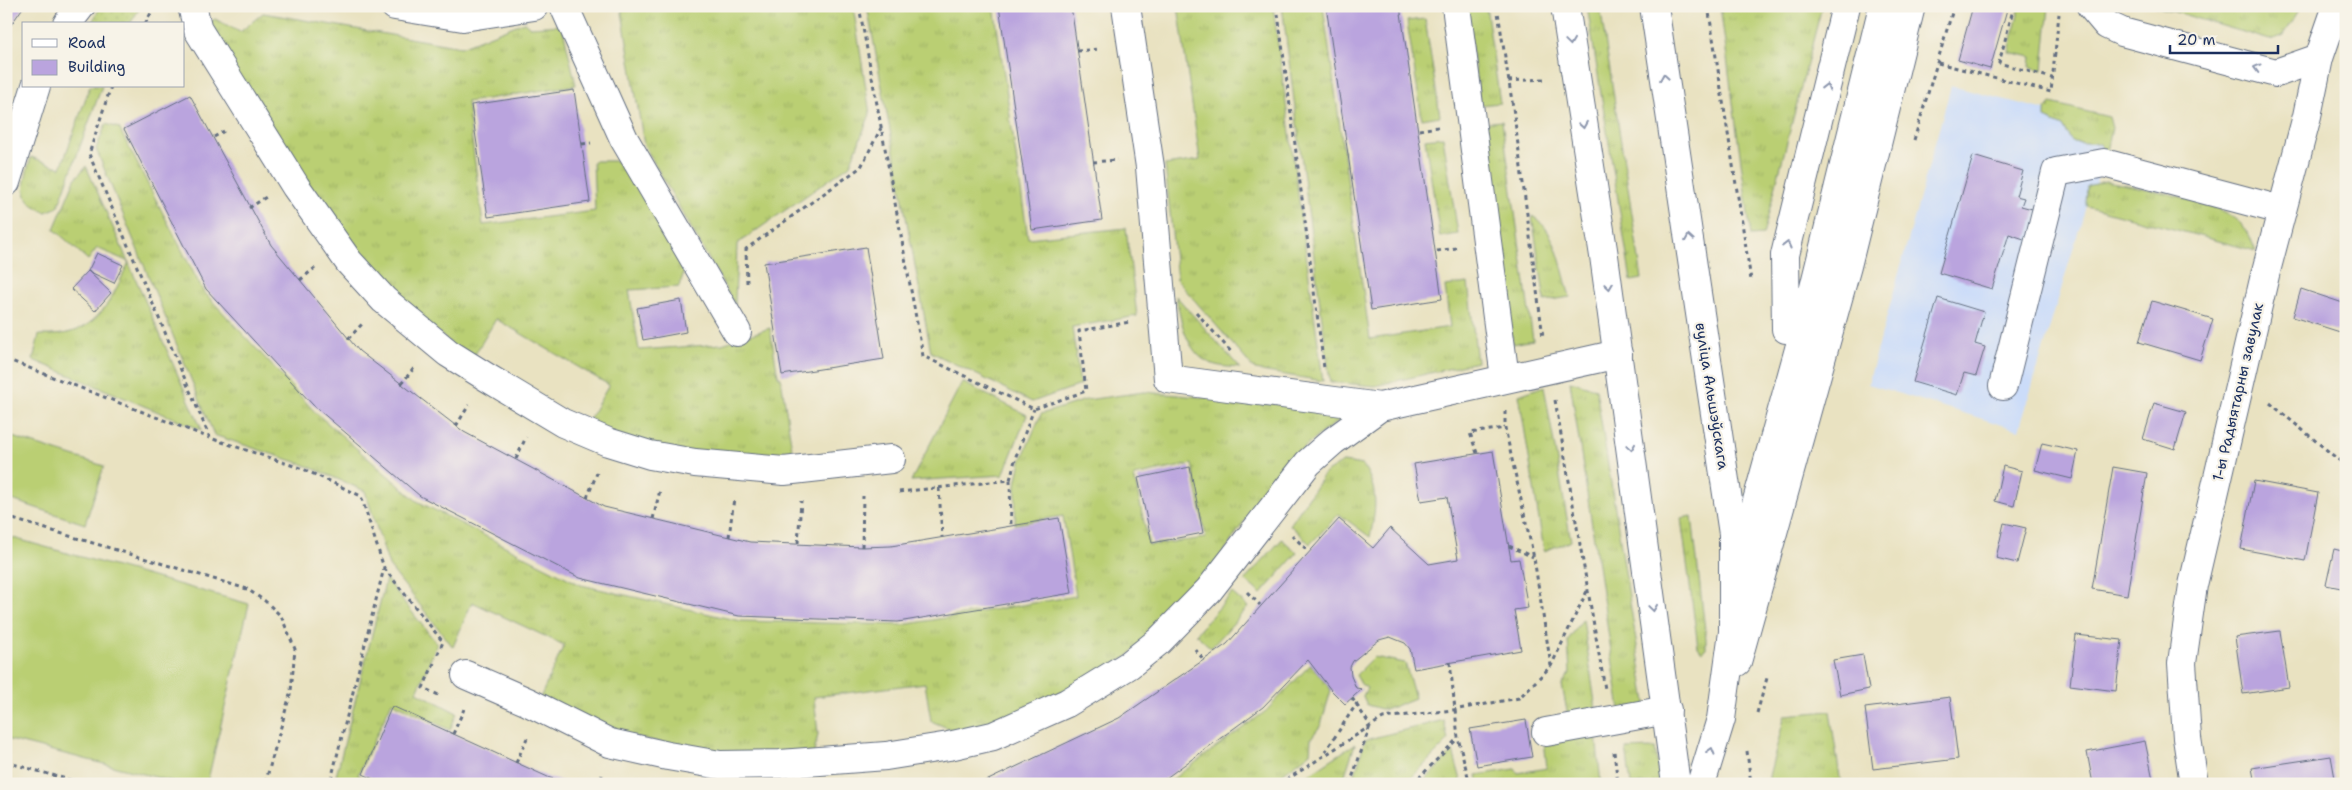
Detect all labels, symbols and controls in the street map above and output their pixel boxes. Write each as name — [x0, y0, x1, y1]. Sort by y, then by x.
legend — [22, 22, 185, 88]
scale bar — [2170, 22, 2277, 54]
text: 20 m — [2177, 30, 2216, 50]
text: Road — [68, 33, 106, 53]
one-way arrow — [1565, 37, 1575, 46]
text: Building — [68, 57, 125, 77]
one-way arrow — [2252, 63, 2261, 74]
one-way arrow — [1660, 73, 1670, 81]
one-way arrow — [1820, 83, 1831, 92]
one-way arrow — [1578, 121, 1588, 130]
one-way arrow — [1684, 233, 1695, 241]
one-way arrow — [1781, 241, 1792, 250]
one-way arrow — [1603, 281, 1613, 290]
street label: 1-ы Радыятарны завулак — [2208, 301, 2268, 483]
street label: вуліца Альшэўскага — [1691, 321, 1734, 472]
one-way arrow — [1625, 443, 1636, 451]
one-way arrow — [1647, 604, 1658, 612]
one-way arrow — [1705, 748, 1715, 756]

